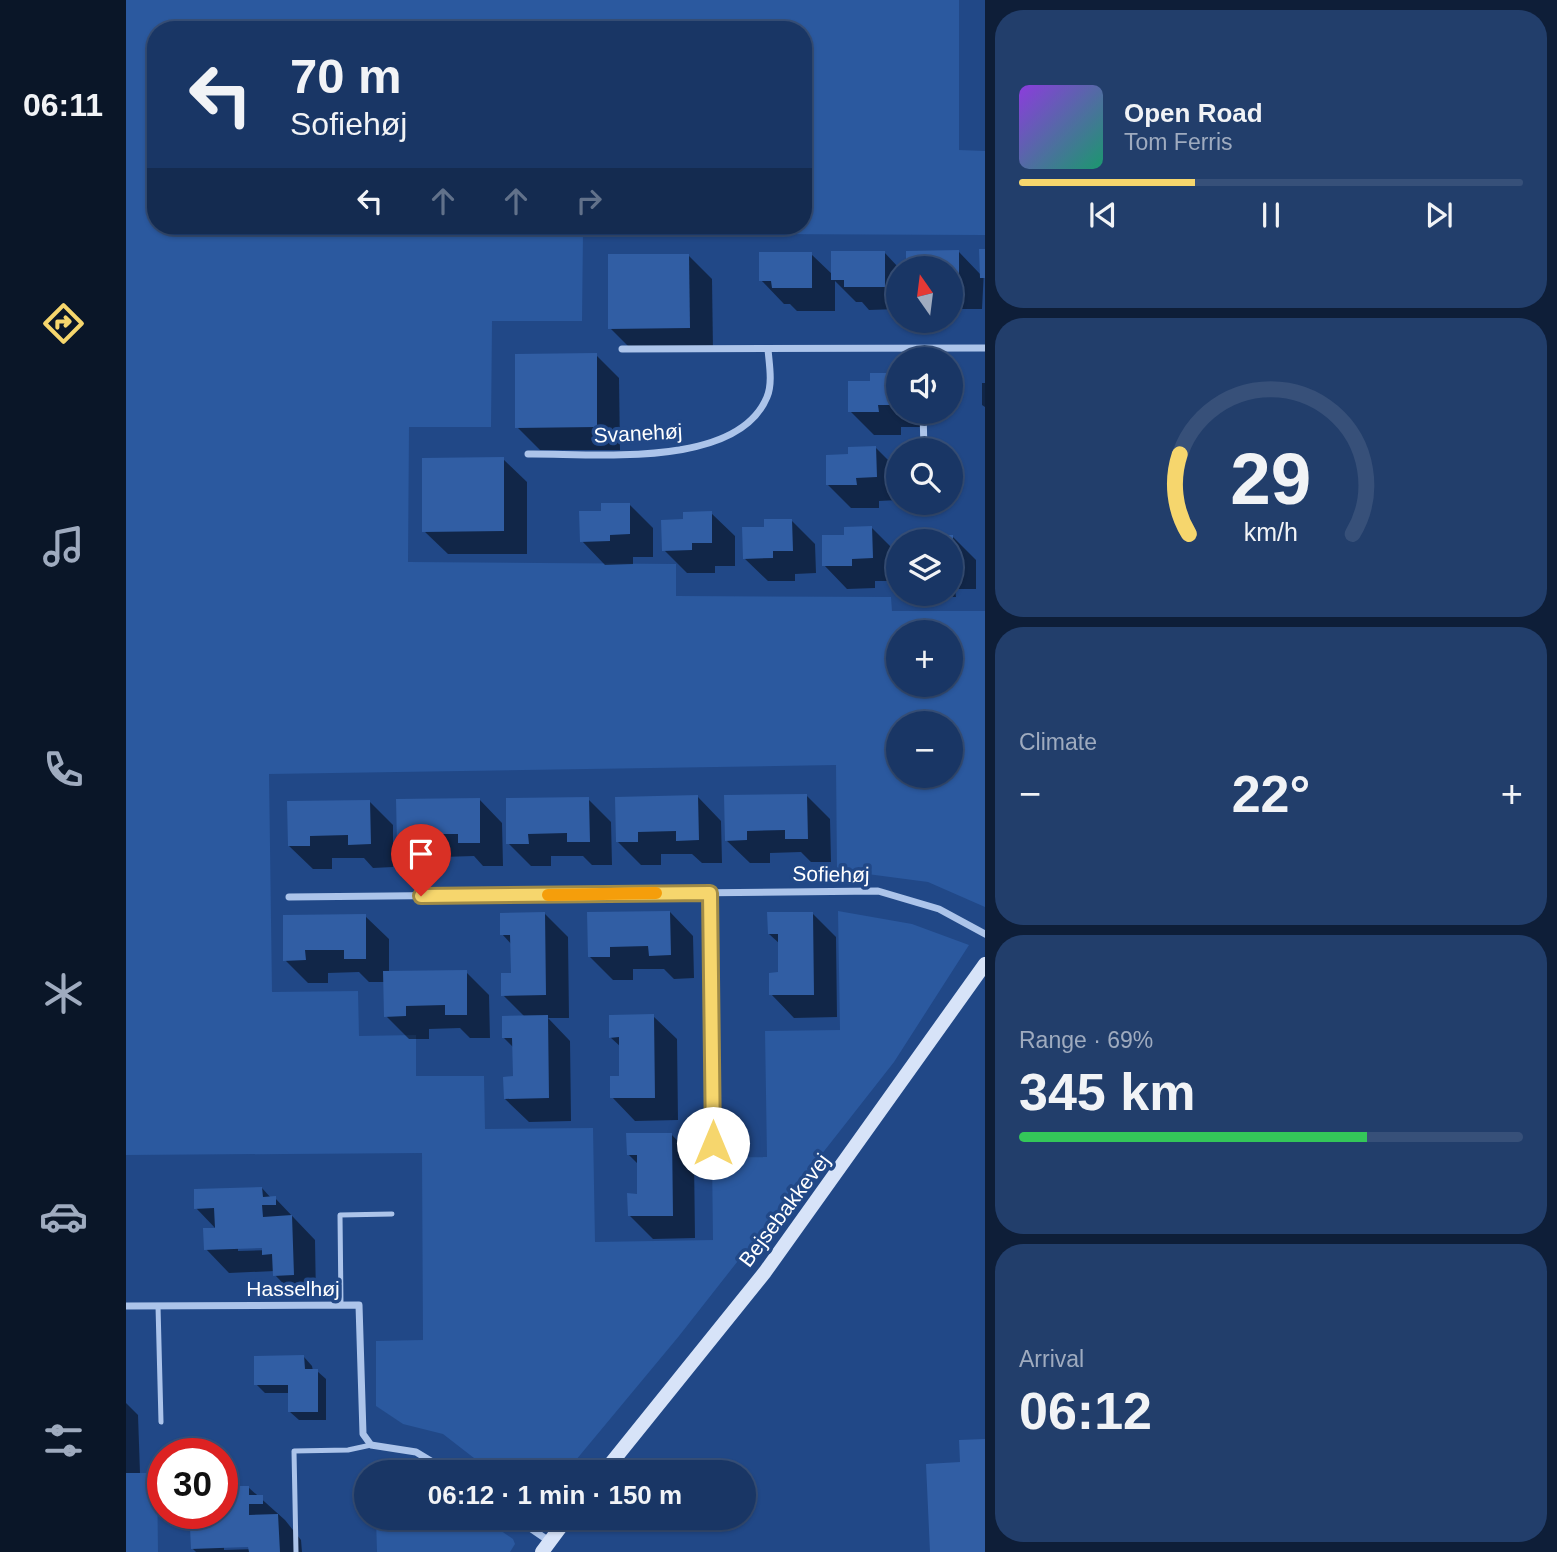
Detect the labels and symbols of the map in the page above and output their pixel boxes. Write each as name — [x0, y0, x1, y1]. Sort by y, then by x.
north arrow — [886, 256, 962, 332]
street label: Svanehøj — [593, 419, 683, 447]
pin — [391, 824, 451, 896]
street label: Sofiehøj — [792, 862, 870, 886]
position arrow — [676, 1106, 750, 1180]
street label: Bejsebakkevej — [734, 1149, 834, 1271]
street label: Hasselhøj — [246, 1277, 340, 1300]
speed limit sign: 30 — [147, 1438, 238, 1529]

